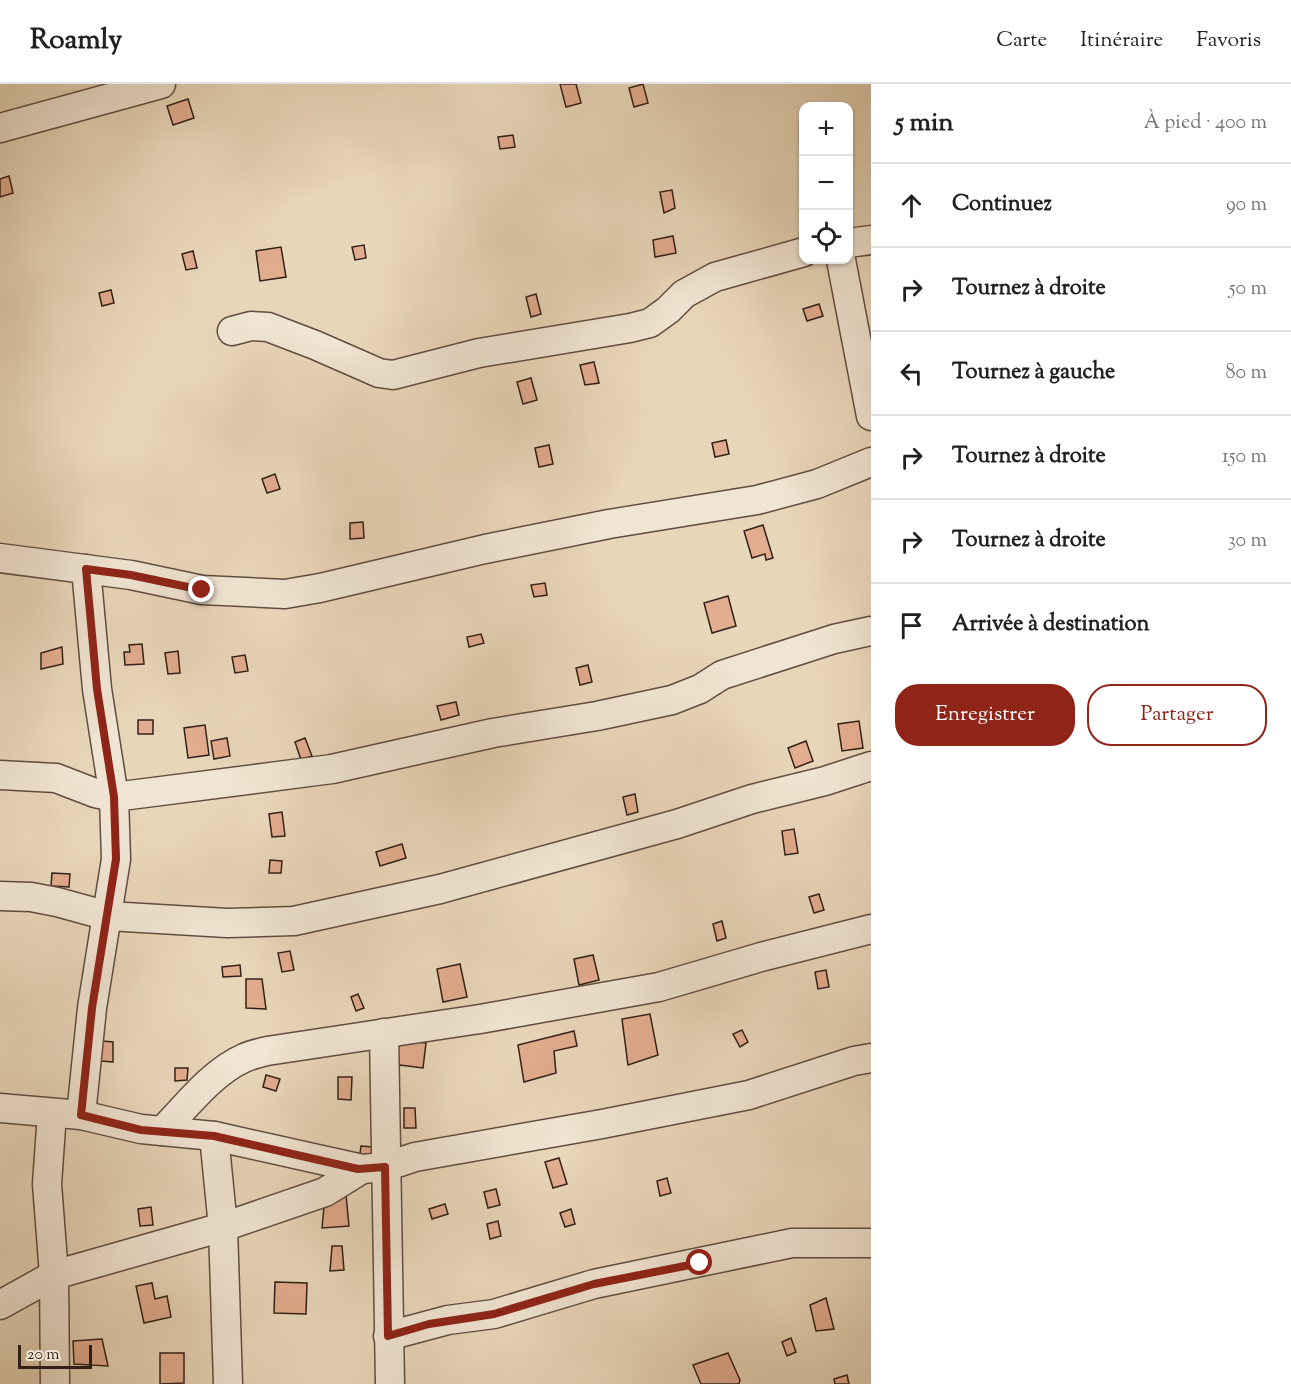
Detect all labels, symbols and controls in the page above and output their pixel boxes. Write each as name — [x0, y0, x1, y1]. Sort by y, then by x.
text: Roamly — [30, 21, 122, 61]
text: Carte — [996, 26, 1047, 56]
text: Itinéraire — [1080, 26, 1163, 56]
text: Favoris — [1196, 26, 1261, 56]
map controls — [799, 102, 853, 264]
button: + — [799, 102, 853, 156]
text: 5 min — [895, 105, 954, 142]
text: À pied · 400 m — [1144, 109, 1267, 138]
button: − — [799, 156, 853, 210]
icon: ahead — [895, 189, 928, 222]
text: Continuez — [952, 189, 1052, 221]
text: 90 m — [1226, 191, 1267, 220]
button: locate — [799, 210, 853, 264]
icon: right — [895, 273, 928, 306]
text: Tournez à droite — [952, 273, 1106, 305]
text: 50 m — [1229, 275, 1267, 304]
icon: left — [895, 357, 928, 390]
text: Tournez à gauche — [952, 357, 1115, 389]
text: 80 m — [1226, 359, 1267, 388]
icon: right — [895, 441, 928, 474]
text: Tournez à droite — [952, 441, 1106, 473]
text: 150 m — [1222, 443, 1267, 472]
icon: right — [895, 525, 928, 558]
text: Tournez à droite — [952, 525, 1106, 557]
text: 30 m — [1228, 527, 1267, 556]
route end — [188, 576, 214, 602]
icon: arrive — [895, 609, 928, 642]
text: Arrivée à destination — [952, 609, 1149, 641]
button: Enregistrer — [895, 684, 1075, 746]
button: Partager — [1087, 684, 1267, 746]
route start — [686, 1249, 712, 1275]
scale bar — [18, 1342, 92, 1370]
text: 20 m — [27, 1344, 60, 1367]

